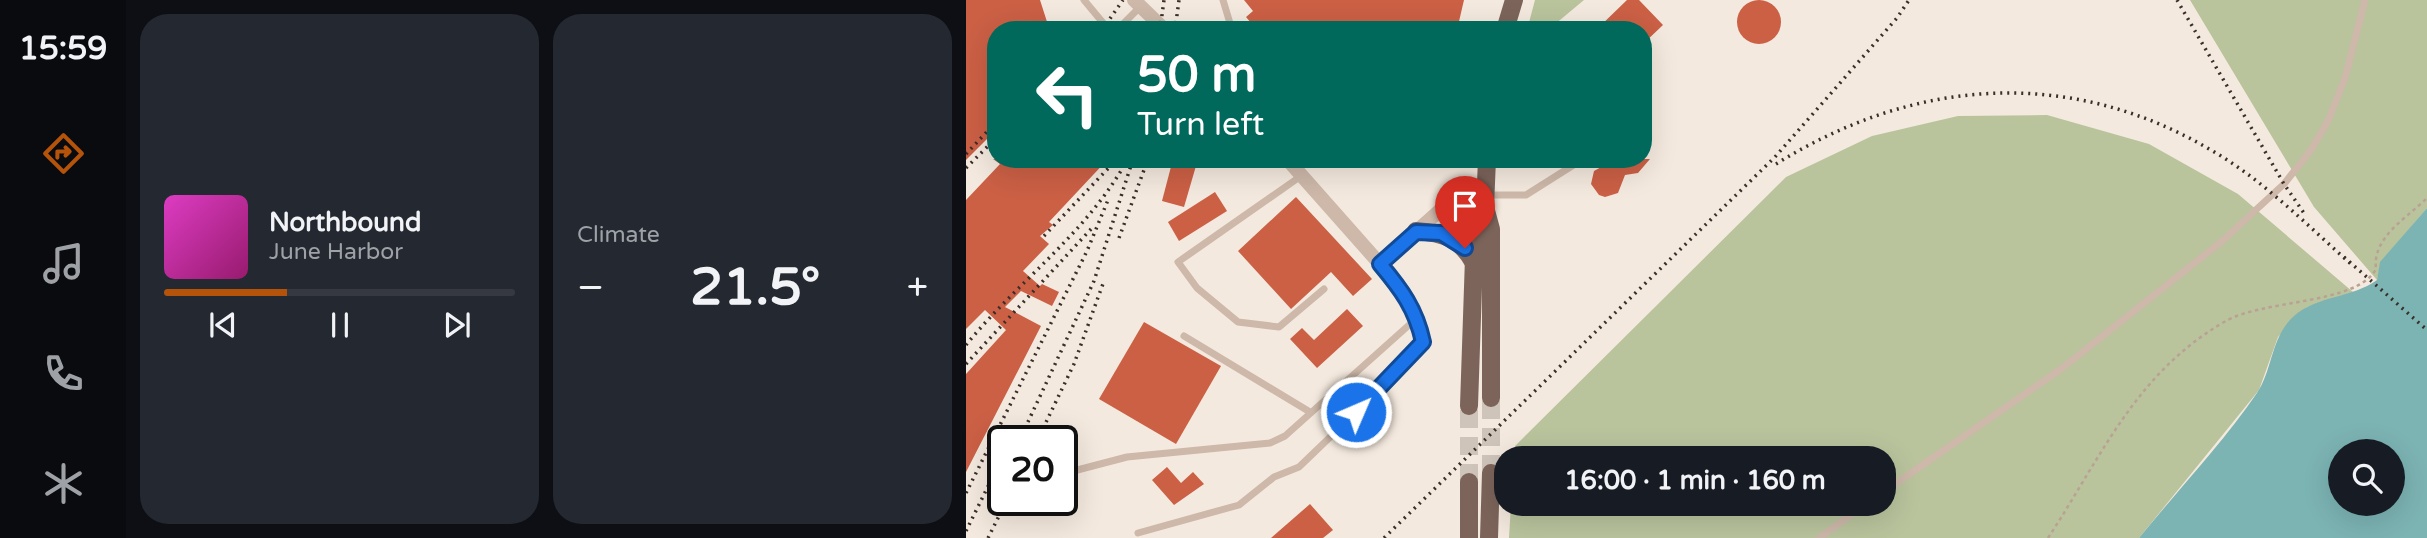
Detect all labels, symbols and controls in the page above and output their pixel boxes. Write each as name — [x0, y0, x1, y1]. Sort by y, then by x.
text: 15:59 — [19, 30, 107, 68]
text: 50 m — [1137, 46, 1256, 105]
icon: left — [1022, 49, 1113, 140]
text: Turn left — [1137, 106, 1264, 144]
icon: directions — [39, 129, 88, 178]
pin — [1435, 176, 1495, 248]
icon: arrive — [1446, 187, 1484, 225]
text: Northbound — [269, 207, 421, 238]
text: Climate — [577, 221, 660, 249]
text: June Harbor — [269, 238, 403, 266]
icon: music — [39, 239, 88, 288]
text: 21.5° — [690, 256, 820, 319]
text: − — [577, 265, 604, 311]
text: + — [907, 265, 928, 311]
icon: previous — [204, 306, 242, 344]
icon: pause — [321, 306, 359, 344]
icon: next — [438, 306, 476, 344]
icon: phone — [39, 349, 88, 398]
position arrow — [1319, 375, 1393, 449]
speed limit sign: 20 — [987, 425, 1078, 516]
map controls — [2328, 439, 2405, 516]
button: search — [2328, 439, 2405, 516]
icon: climate — [39, 459, 88, 508]
text: 16:00 · 1 min · 160 m — [1564, 465, 1826, 496]

